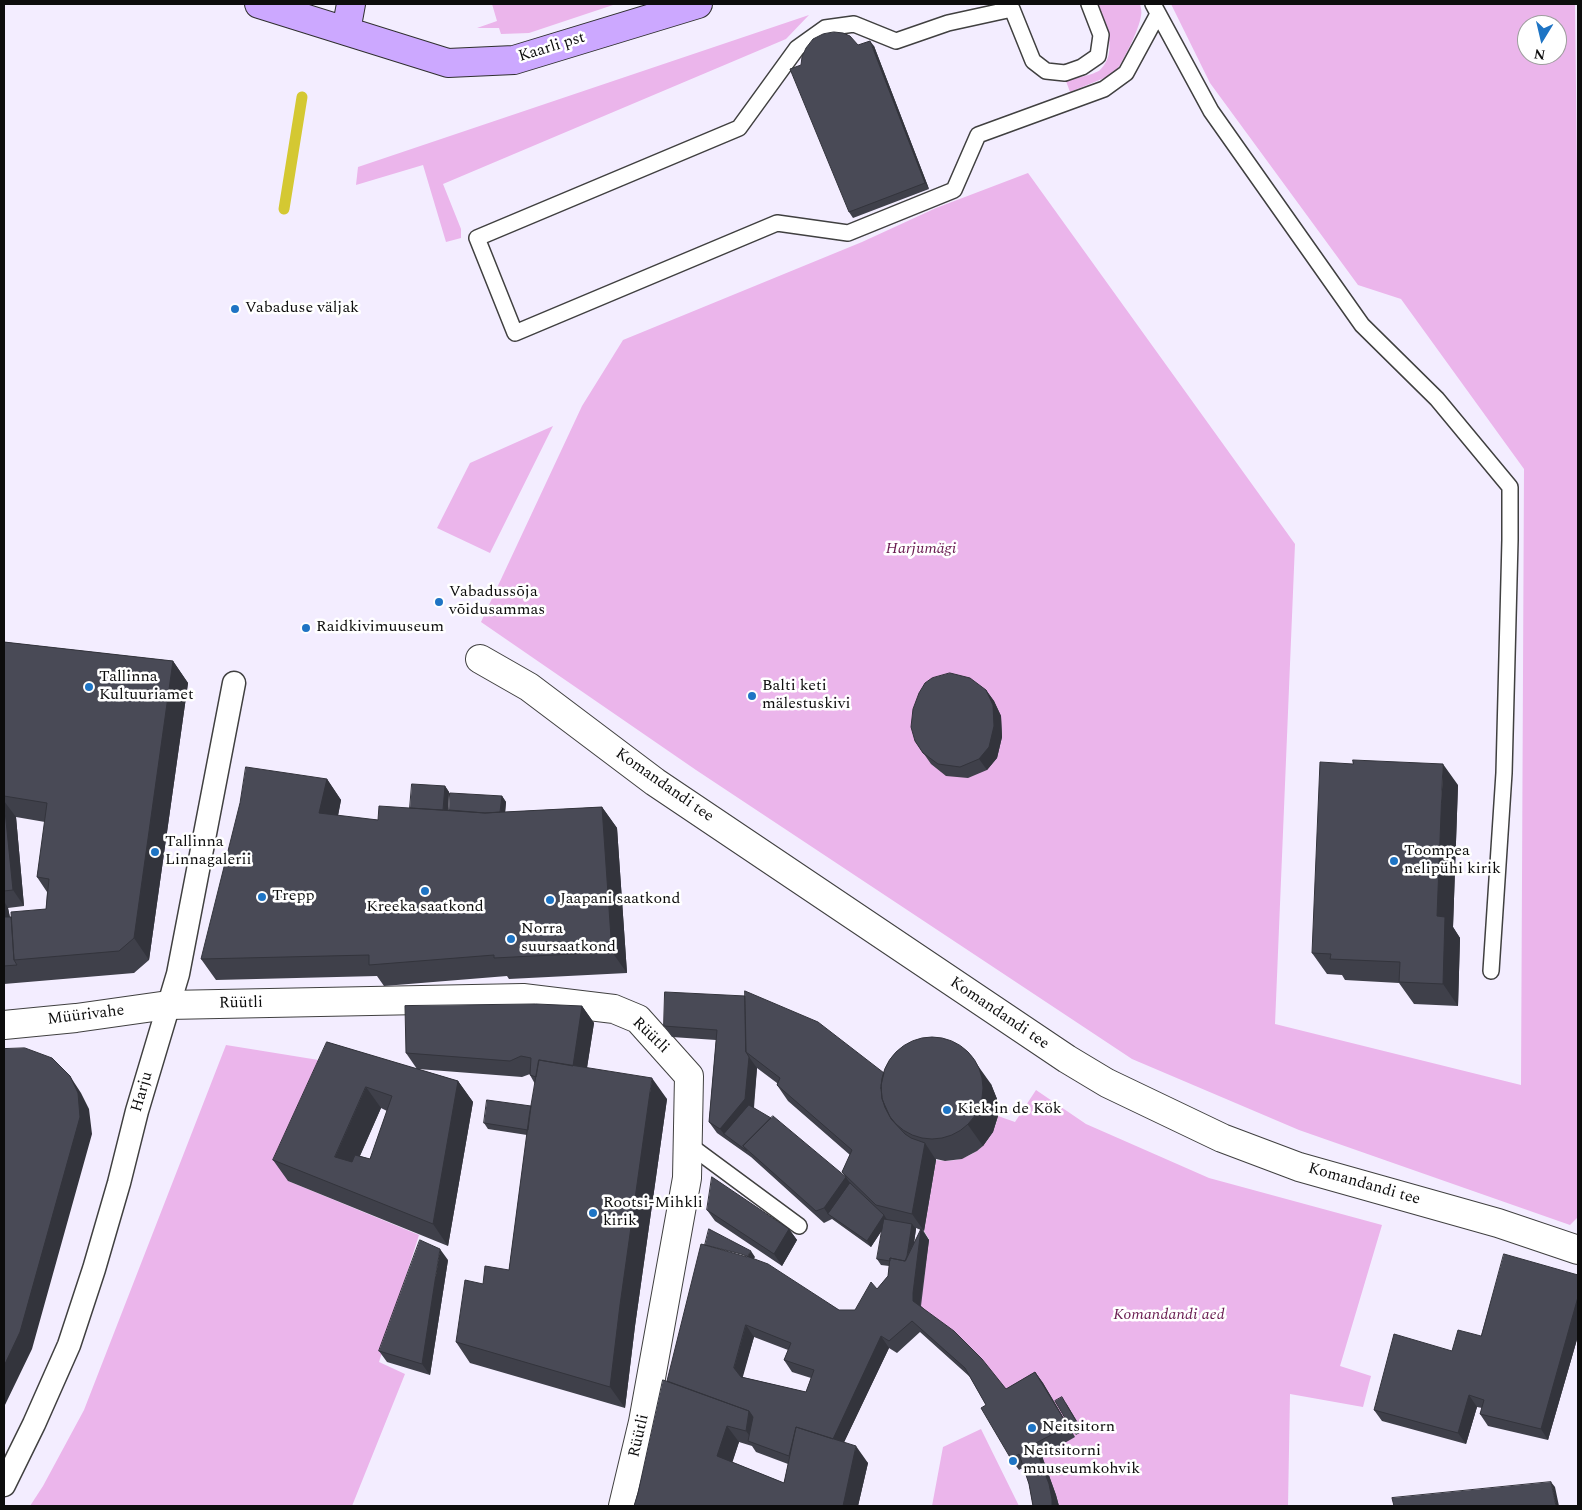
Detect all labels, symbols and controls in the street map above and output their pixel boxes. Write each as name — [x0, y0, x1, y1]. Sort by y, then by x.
north arrow — [1517, 15, 1567, 65]
street label: Kaarli pst — [516, 29, 588, 67]
text: N — [1532, 43, 1547, 66]
place label: Vabaduse väljak — [245, 299, 359, 319]
marker: Vabaduse väljak — [229, 303, 241, 315]
park label: Harjumägi — [886, 540, 956, 560]
place label: Vabadussõja võidusammas — [449, 583, 545, 621]
marker: Vabadussõja võidusammas — [433, 596, 445, 608]
place label: Raidkivimuuseum — [316, 618, 444, 638]
marker: Raidkivimuuseum — [300, 622, 312, 634]
place label: Tallinna Kultuuriamet — [99, 668, 194, 706]
place label: Balti keti mälestuskivi — [762, 677, 850, 715]
marker: Tallinna Kultuuriamet — [83, 681, 95, 693]
marker: Balti keti mälestuskivi — [746, 690, 758, 702]
street label: Komandandi tee — [611, 745, 717, 827]
place label: Tallinna Linnagalerii — [165, 833, 252, 871]
place label: Toompea nelipühi kirik — [1404, 842, 1501, 880]
marker: Tallinna Linnagalerii — [149, 846, 161, 858]
marker: Toompea nelipühi kirik — [1388, 855, 1400, 867]
marker: Kreeka saatkond — [419, 885, 431, 897]
place label: Trepp — [272, 887, 315, 907]
place label: Jaapani saatkond — [560, 890, 680, 910]
marker: Trepp — [256, 891, 268, 903]
marker: Jaapani saatkond — [544, 894, 556, 906]
place label: Kreeka saatkond — [366, 898, 484, 918]
place label: Norra suursaatkond — [521, 920, 616, 958]
marker: Norra suursaatkond — [505, 933, 517, 945]
street label: Komandandi tee — [946, 974, 1052, 1054]
street label: Rüütli — [219, 994, 263, 1014]
street label: Müürivahe — [47, 1002, 125, 1030]
street label: Rüütli — [628, 1014, 672, 1058]
street label: Harju — [128, 1070, 158, 1114]
place label: Kiek in de Kök — [957, 1100, 1062, 1120]
marker: Kiek in de Kök — [941, 1104, 953, 1116]
street label: Komandandi tee — [1306, 1160, 1422, 1210]
place label: Rootsi-Mihkli kirik — [603, 1194, 703, 1232]
marker: Rootsi-Mihkli kirik — [587, 1207, 599, 1219]
park label: Komandandi aed — [1113, 1306, 1225, 1326]
street label: Rüütli — [626, 1412, 654, 1460]
place label: Neitsitorn — [1042, 1418, 1115, 1438]
marker: Neitsitorn — [1026, 1422, 1038, 1434]
place label: Neitsitorni muuseumkohvik — [1023, 1442, 1140, 1480]
marker: Neitsitorni muuseumkohvik — [1007, 1455, 1019, 1467]

